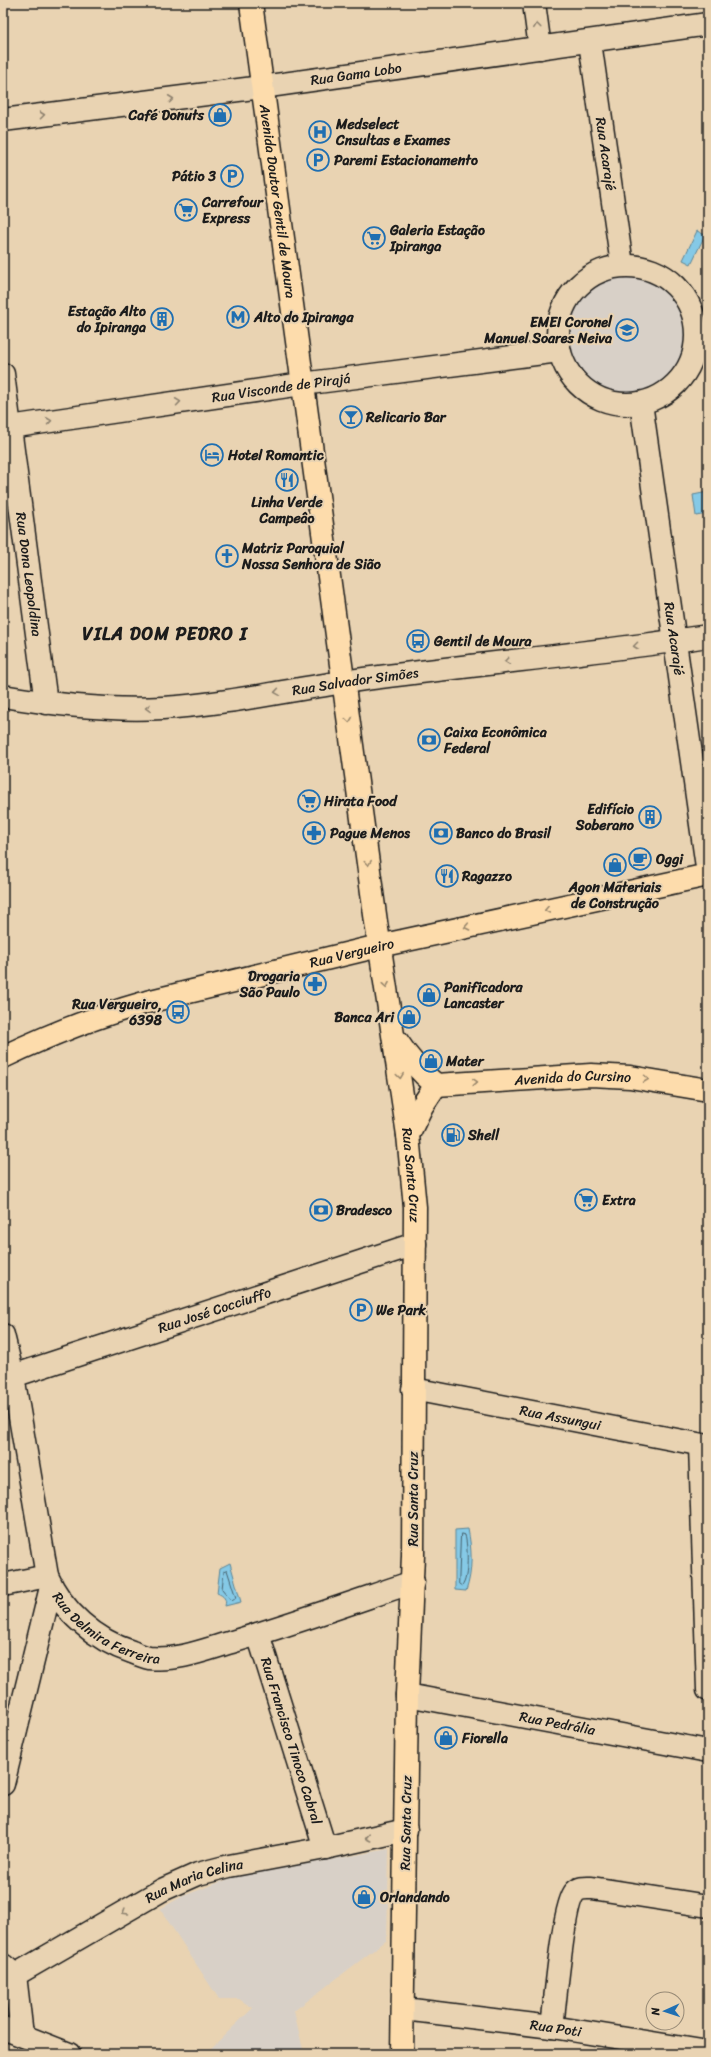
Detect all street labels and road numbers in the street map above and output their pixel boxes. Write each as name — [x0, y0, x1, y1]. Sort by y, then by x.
street label: Rua Gama Lobo — [309, 55, 403, 93]
street label: Avenida Doutor Gentil de Moura — [252, 102, 304, 300]
street label: Rua Acarajé — [588, 115, 624, 192]
street label: Rua Visconde de Pirajá — [210, 365, 352, 410]
street label: Rua Dona Leopoldina — [9, 511, 50, 638]
street label: Rua Acarajé — [657, 600, 692, 677]
street label: Rua Salvador Simões — [290, 660, 420, 703]
street label: Rua Vergueiro — [307, 931, 396, 975]
street label: Avenida do Cursino — [513, 1062, 632, 1092]
street label: Rua Santa Cruz — [395, 1126, 428, 1223]
street label: Rua José Cocciuffo — [155, 1280, 274, 1340]
street label: Rua Assungui — [517, 1397, 604, 1438]
street label: Rua Santa Cruz — [401, 1451, 426, 1547]
street label: Rua Delmira Ferreira — [46, 1586, 160, 1671]
street label: Rua Francisco Tinoco Cabral — [254, 1654, 330, 1829]
street label: Rua Pedrália — [517, 1704, 598, 1742]
street label: Rua Santa Cruz — [393, 1775, 419, 1871]
street label: Rua Maria Celina — [140, 1851, 246, 1910]
street label: Rua Poti — [529, 2012, 585, 2044]

